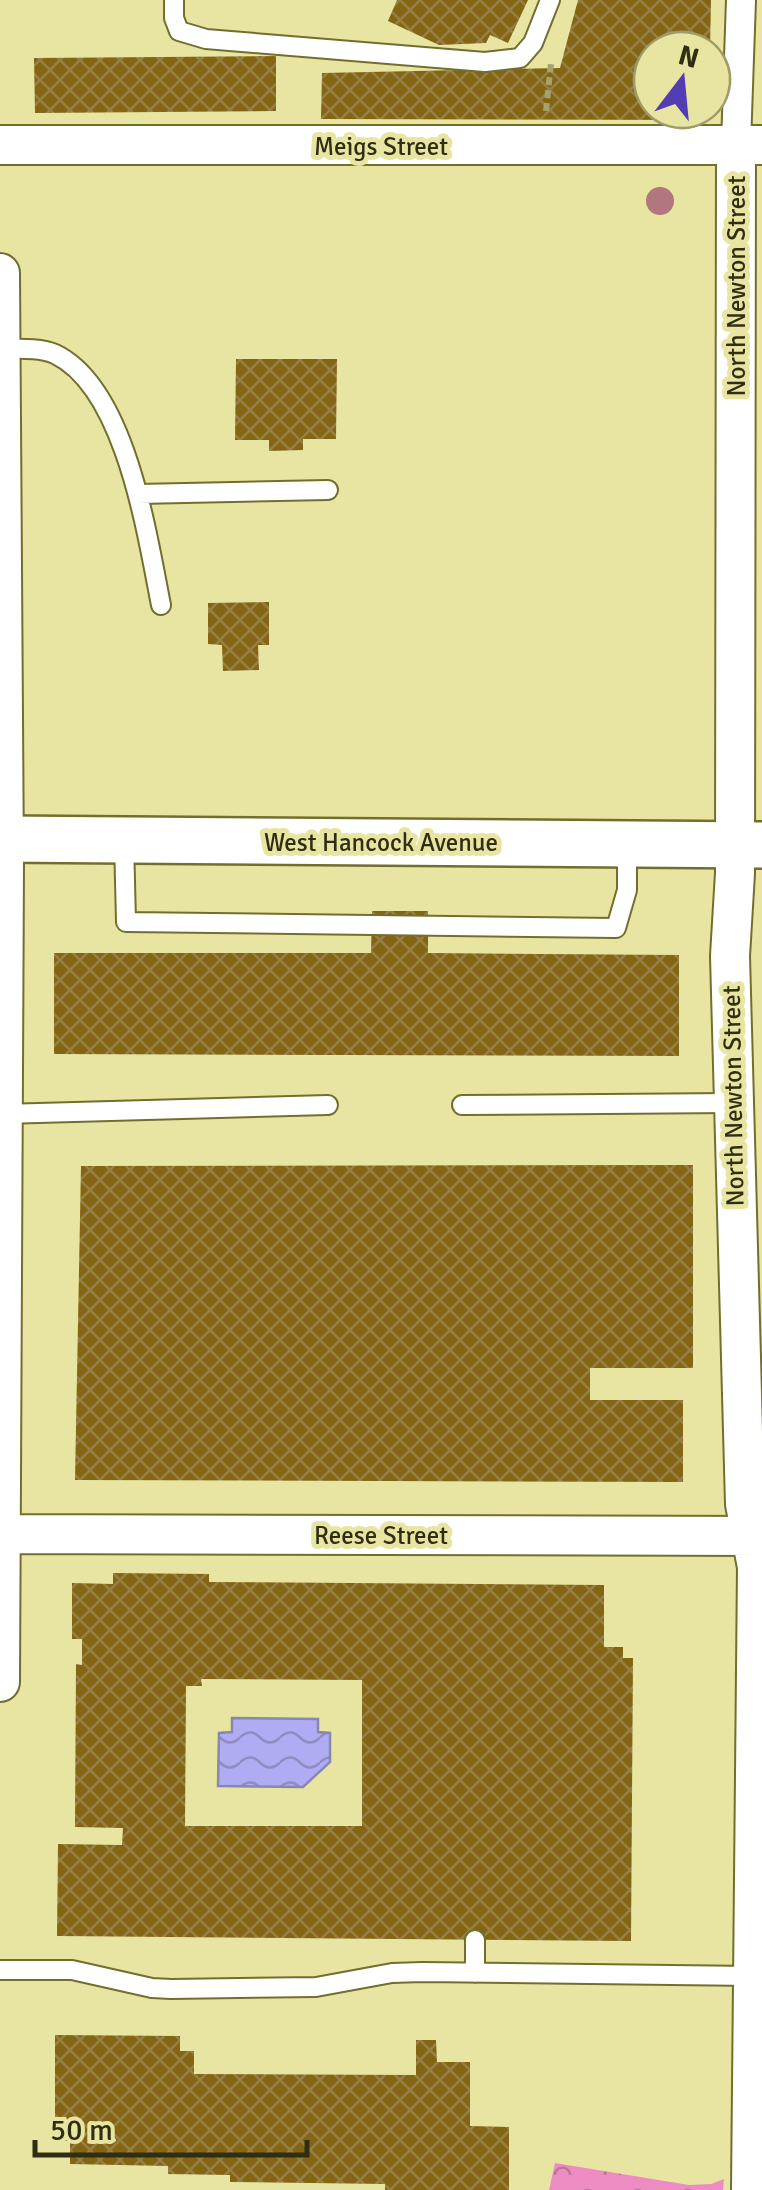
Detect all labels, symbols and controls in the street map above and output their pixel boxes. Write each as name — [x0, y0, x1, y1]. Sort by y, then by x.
north arrow — [632, 30, 732, 130]
text: N — [675, 38, 703, 76]
street label: Meigs Street — [314, 131, 448, 162]
street label: North Newton Street — [721, 175, 752, 396]
street label: West Hancock Avenue — [264, 827, 498, 858]
street label: North Newton Street — [716, 985, 750, 1207]
street label: Reese Street — [314, 1520, 448, 1551]
scale bar — [35, 2095, 308, 2157]
text: 50 m — [50, 2112, 113, 2149]

